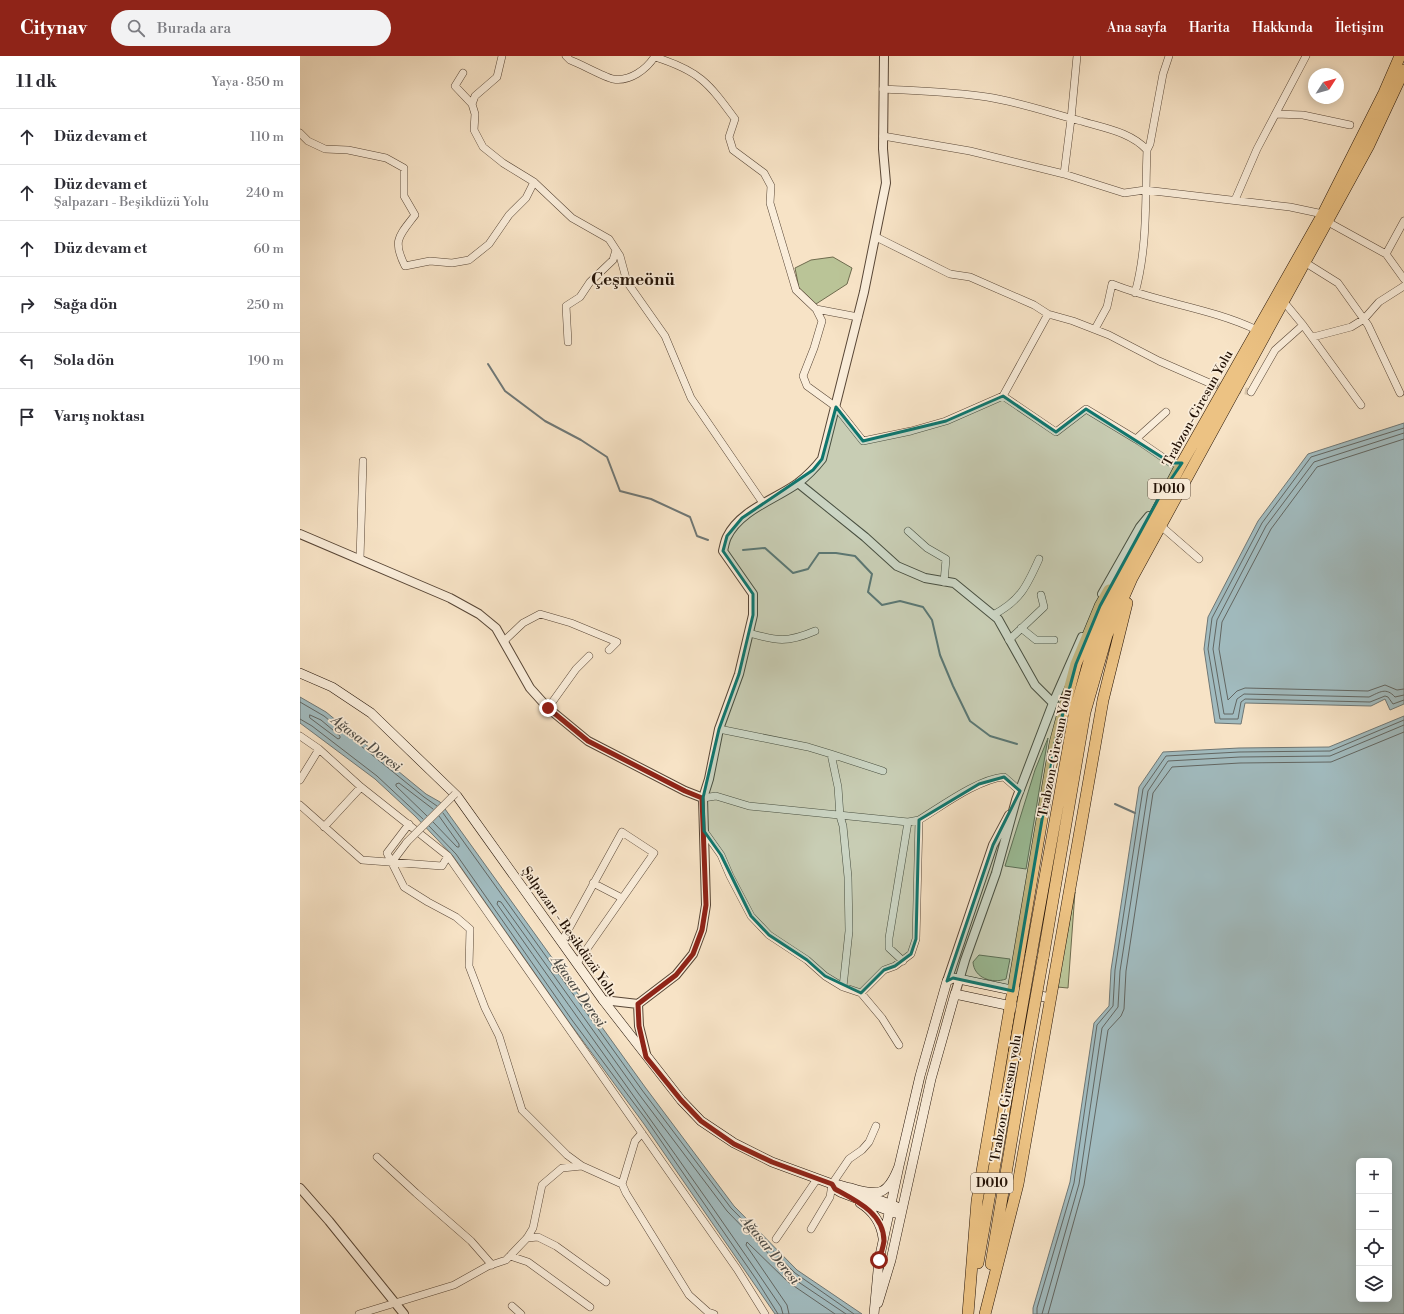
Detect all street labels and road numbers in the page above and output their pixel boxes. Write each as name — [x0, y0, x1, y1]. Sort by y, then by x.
street label: Trabzon-Giresun Yolu — [1159, 347, 1237, 469]
road number: D010 — [1148, 479, 1190, 499]
street label: Trabzon-Giresun Yolu — [1035, 687, 1075, 819]
street label: Şalpazarı - Beşikdüzü Yolu — [518, 864, 620, 1000]
street label: Trabzon-Giresun yolu — [987, 1033, 1025, 1163]
road number: D010 — [971, 1173, 1013, 1193]

